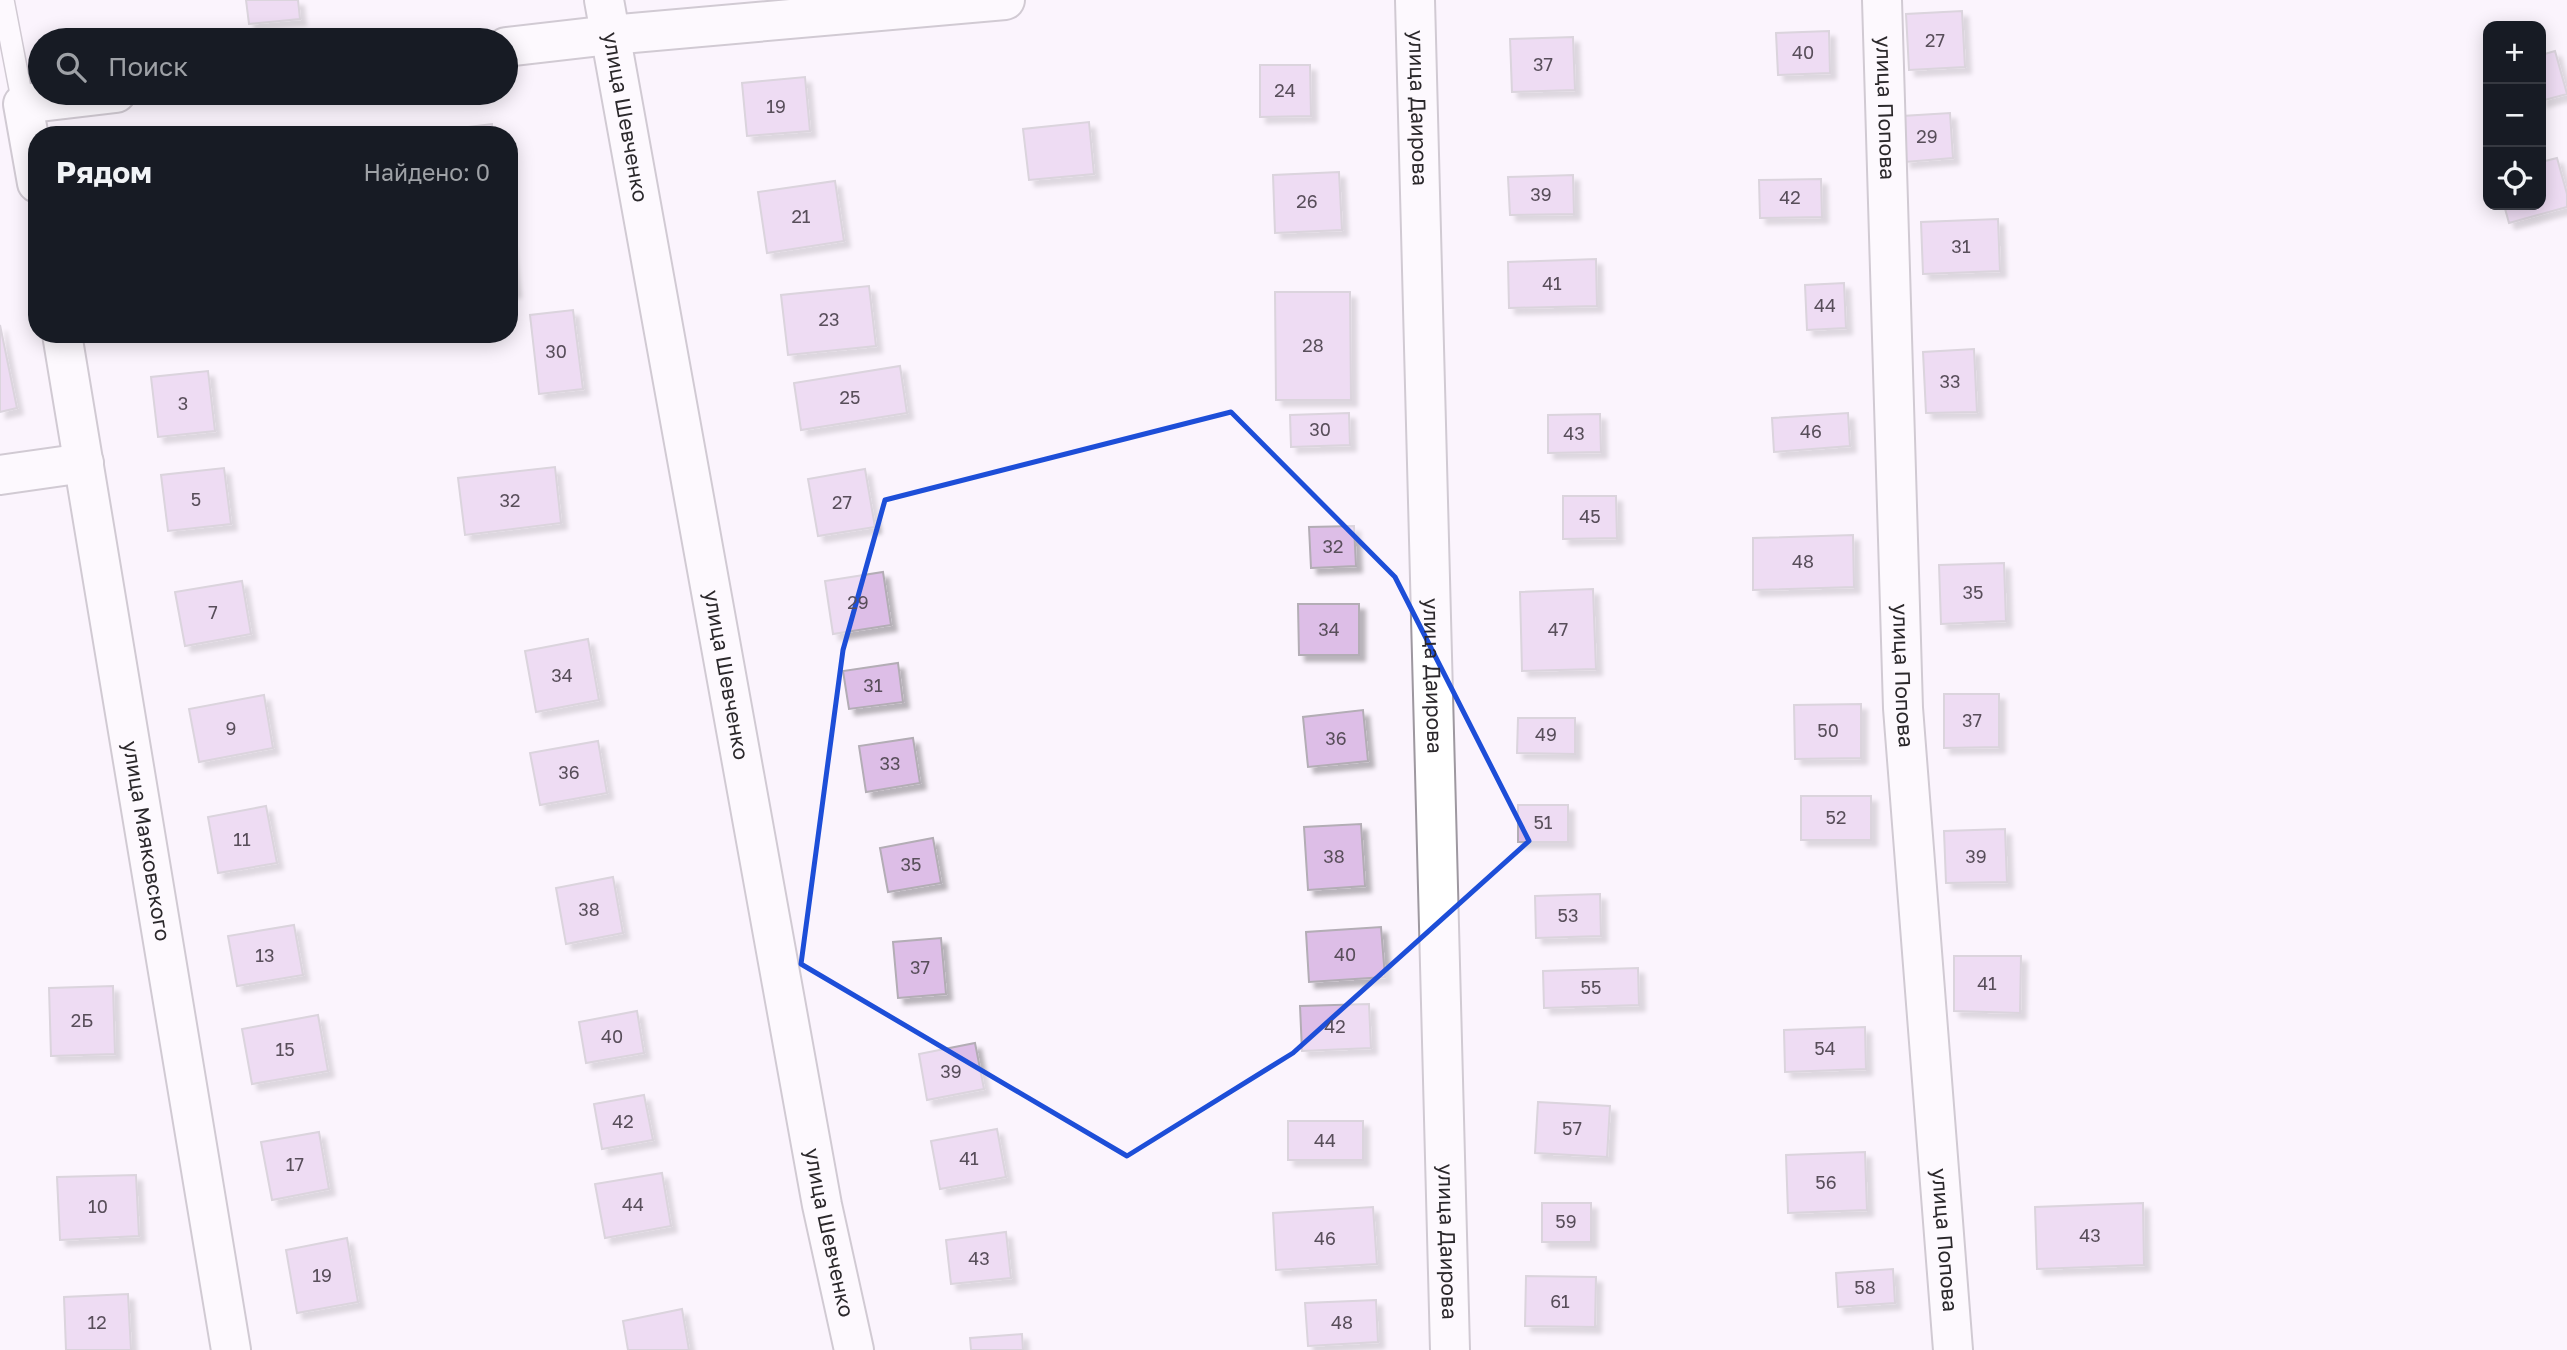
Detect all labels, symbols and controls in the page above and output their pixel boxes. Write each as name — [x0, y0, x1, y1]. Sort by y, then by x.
map controls — [2483, 21, 2546, 210]
button: + — [2483, 21, 2546, 84]
search box — [28, 28, 518, 105]
house number: 27 — [1925, 29, 1945, 51]
street label: улица Шевченко — [598, 30, 654, 204]
street label: улица Даирова — [1404, 30, 1434, 186]
street label: улица Попова — [1871, 35, 1901, 180]
house number: 40 — [1792, 41, 1814, 63]
icon: search — [52, 48, 90, 86]
text: Поиск — [108, 51, 188, 82]
house number: 37 — [1533, 53, 1553, 75]
house number: 24 — [1274, 79, 1296, 101]
button: − — [2483, 84, 2546, 147]
house number: 19 — [766, 95, 786, 117]
house number: 29 — [1916, 125, 1938, 147]
button: locate — [2483, 147, 2546, 210]
text: Рядом — [56, 154, 152, 190]
text: Найдено: 0 — [364, 158, 490, 186]
house number: 39 — [1530, 183, 1552, 205]
house number: 42 — [1779, 186, 1801, 208]
house number: 26 — [1296, 190, 1318, 212]
house number: 21 — [791, 205, 811, 227]
house number: 31 — [1951, 235, 1971, 257]
house number: 41 — [1542, 272, 1562, 294]
house number: 44 — [1814, 294, 1836, 316]
house number: 23 — [819, 308, 839, 330]
house number: 28 — [1302, 334, 1324, 356]
house number: 30 — [545, 340, 567, 362]
house number: 33 — [1939, 370, 1961, 392]
house number: 25 — [840, 386, 860, 408]
house number: 3 — [178, 392, 188, 414]
house number: 30 — [1309, 418, 1331, 440]
house number: 46 — [1800, 420, 1822, 442]
house number: 43 — [1563, 422, 1585, 444]
house number: 5 — [191, 488, 201, 510]
house number: 32 — [500, 489, 520, 511]
house number: 27 — [832, 491, 852, 513]
house number: 45 — [1579, 505, 1601, 527]
house number: 32 — [1323, 535, 1343, 557]
house number: 48 — [1792, 550, 1814, 572]
house number: 35 — [1963, 581, 1983, 603]
street label: улица Шевченко — [699, 588, 755, 762]
house number: 29 — [847, 591, 869, 613]
street label: улица Даирова — [1419, 597, 1449, 754]
house number: 7 — [208, 601, 218, 623]
street label: улица Попова — [1888, 603, 1920, 749]
house number: 34 — [1318, 618, 1340, 640]
house number: 47 — [1548, 618, 1568, 640]
house number: 34 — [551, 664, 573, 686]
house number: 31 — [863, 674, 883, 696]
house number: 37 — [1962, 709, 1982, 731]
house number: 9 — [226, 717, 236, 739]
house number: 50 — [1817, 719, 1839, 741]
house number: 49 — [1535, 723, 1557, 745]
house number: 36 — [1325, 727, 1347, 749]
street label: улица Маяковского — [118, 739, 177, 943]
house number: 33 — [879, 752, 901, 774]
house number: 36 — [558, 761, 580, 783]
house number: 52 — [1826, 806, 1846, 828]
house number: 51 — [1533, 811, 1553, 833]
house number: 11 — [233, 828, 251, 850]
house number: 38 — [1323, 845, 1345, 867]
house number: 39 — [1965, 845, 1987, 867]
house number: 35 — [901, 853, 921, 875]
house number: 38 — [578, 898, 600, 920]
house number: 53 — [1558, 904, 1578, 926]
house number: 40 — [1334, 943, 1356, 965]
house number: 13 — [255, 944, 275, 966]
house number: 37 — [910, 956, 930, 978]
house number: 41 — [1977, 972, 1997, 994]
house number: 55 — [1581, 976, 1601, 998]
house number: 2Б — [71, 1009, 93, 1031]
house number: 42 — [1324, 1015, 1346, 1037]
house number: 40 — [601, 1025, 623, 1047]
house number: 54 — [1814, 1037, 1836, 1059]
house number: 15 — [275, 1038, 295, 1060]
house number: 39 — [940, 1060, 962, 1082]
house number: 42 — [612, 1110, 634, 1132]
house number: 57 — [1562, 1117, 1582, 1139]
house number: 44 — [1314, 1129, 1336, 1151]
street label: улица Шевченко — [800, 1146, 860, 1319]
house number: 41 — [959, 1147, 979, 1169]
house number: 17 — [286, 1153, 304, 1175]
street label: улица Даирова — [1433, 1163, 1463, 1320]
street label: улица Попова — [1927, 1167, 1964, 1313]
house number: 56 — [1815, 1171, 1837, 1193]
house number: 44 — [622, 1193, 644, 1215]
house number: 10 — [88, 1195, 108, 1217]
house number: 59 — [1555, 1210, 1577, 1232]
house number: 43 — [2079, 1224, 2101, 1246]
house number: 46 — [1314, 1227, 1336, 1249]
house number: 43 — [968, 1247, 990, 1269]
house number: 19 — [312, 1264, 332, 1286]
house number: 58 — [1854, 1276, 1876, 1298]
house number: 61 — [1550, 1290, 1570, 1312]
house number: 12 — [87, 1311, 107, 1333]
house number: 48 — [1331, 1311, 1353, 1333]

